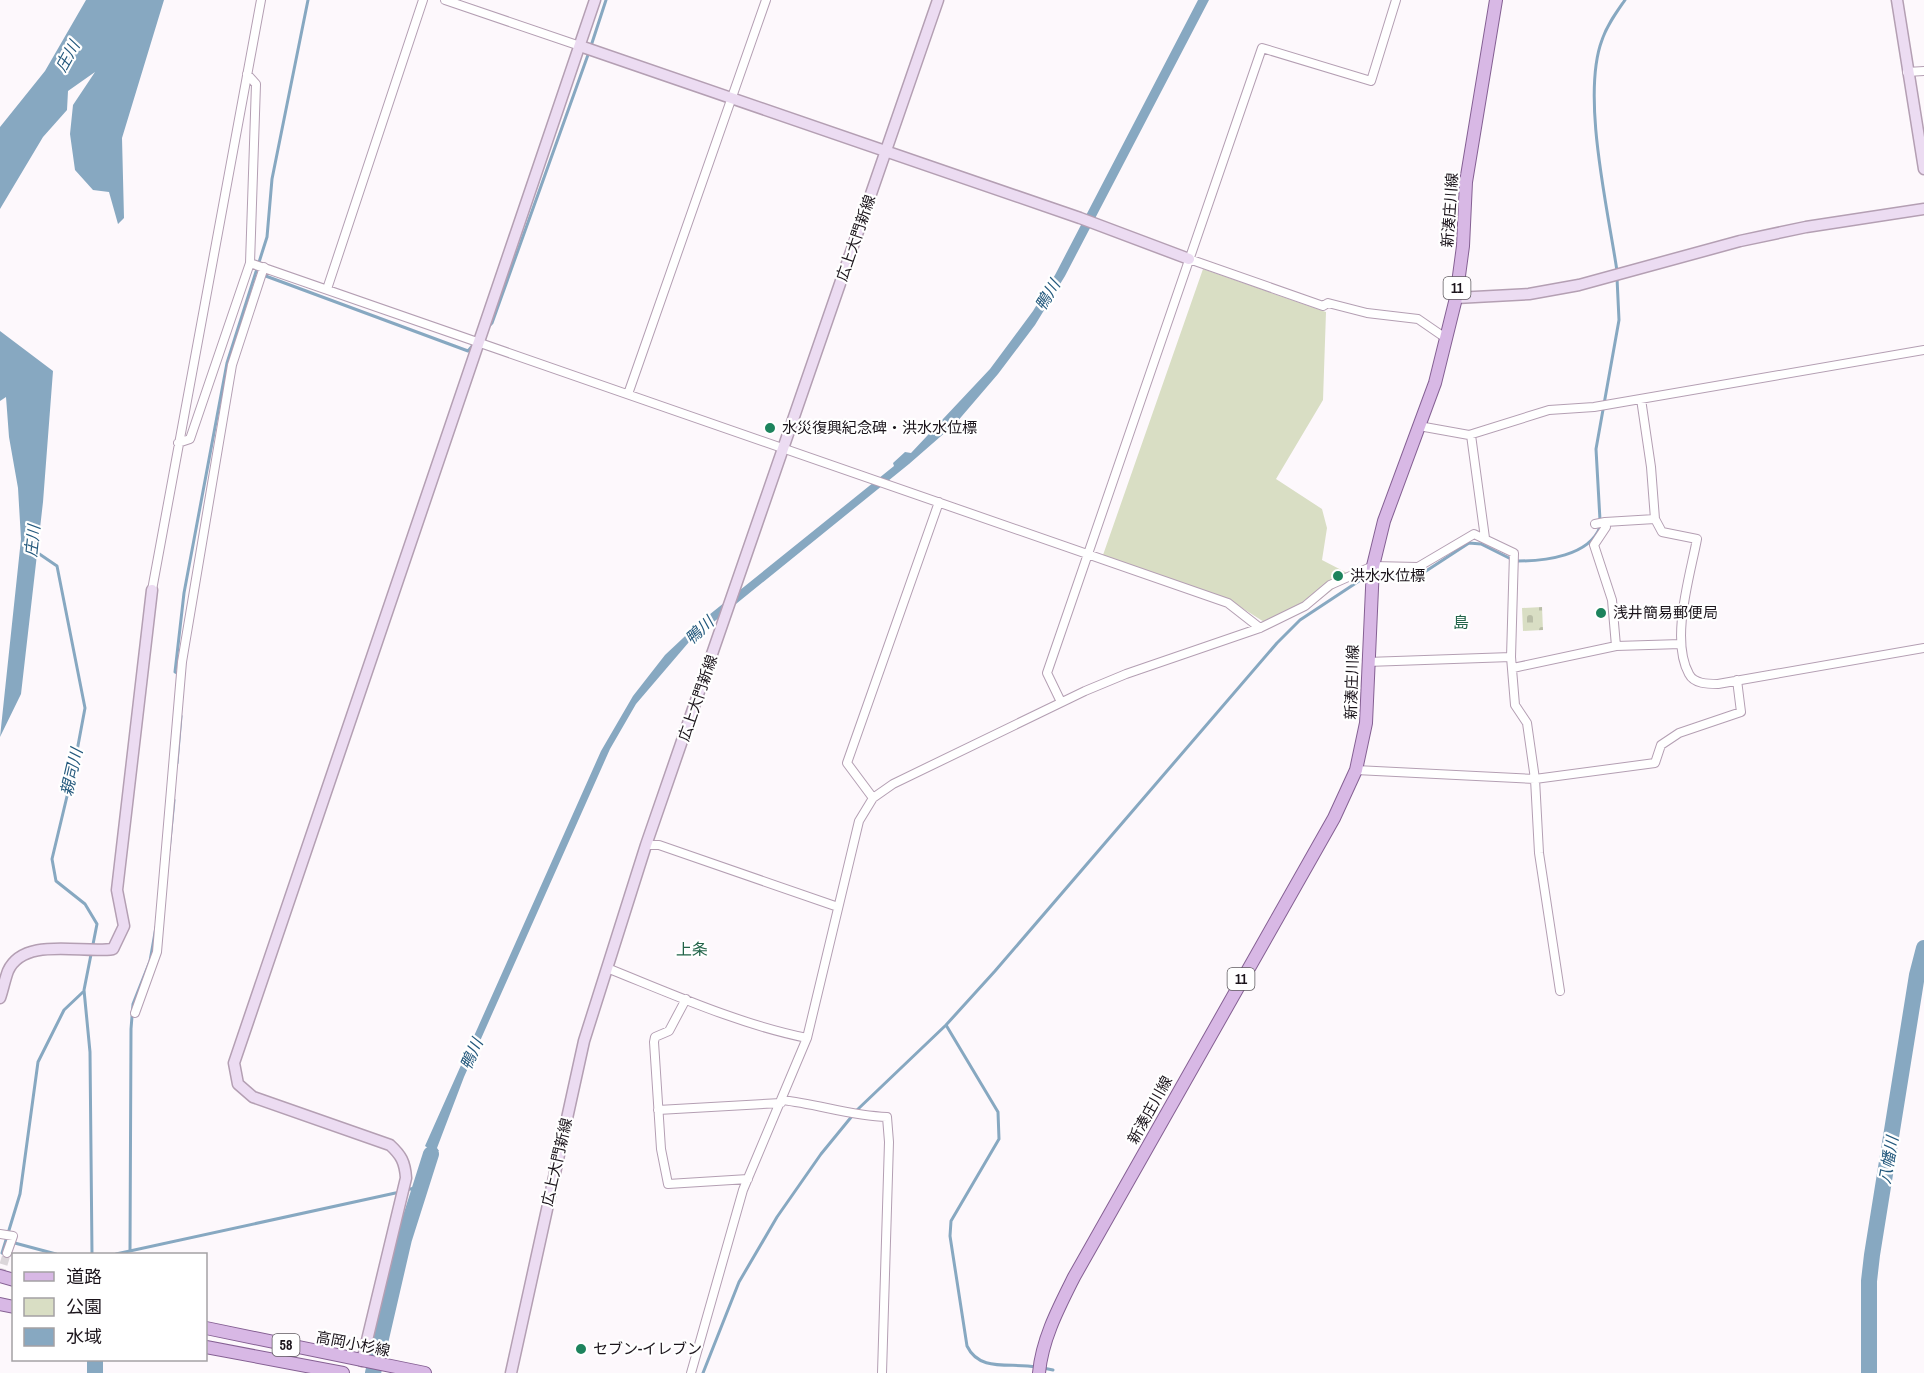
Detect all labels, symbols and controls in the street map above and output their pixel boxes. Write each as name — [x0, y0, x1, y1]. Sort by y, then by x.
water label: 庄川 — [50, 35, 85, 75]
street label: 新湊庄川線 — [1436, 172, 1463, 248]
street label: 広上大門新線 — [831, 192, 880, 284]
water label: 鴨川 — [1029, 274, 1066, 314]
road number: 11 — [1444, 277, 1470, 299]
place label: 水災復興紀念碑・洪水水位標 — [782, 417, 977, 438]
marker: 水災復興紀念碑・洪水水位標 — [763, 421, 777, 435]
water label: 庄川 — [19, 522, 45, 558]
place label: 洪水水位標 — [1350, 565, 1425, 586]
marker: 洪水水位標 — [1331, 569, 1345, 583]
place label: 浅井簡易郵便局 — [1613, 602, 1718, 623]
marker: 浅井簡易郵便局 — [1594, 606, 1608, 620]
water label: 鴨川 — [680, 610, 720, 649]
district label: 島 — [1453, 611, 1469, 633]
street label: 新湊庄川線 — [1340, 644, 1363, 720]
street label: 広上大門新線 — [673, 652, 722, 744]
water label: 親司川 — [55, 744, 88, 798]
district label: 上条 — [676, 938, 708, 960]
road number: 11 — [1228, 968, 1254, 990]
water label: 鴨川 — [454, 1033, 488, 1073]
street label: 新湊庄川線 — [1122, 1072, 1177, 1148]
street label: 広上大門新線 — [536, 1116, 577, 1208]
water label: 八幡川 — [1873, 1132, 1903, 1186]
legend — [12, 1253, 207, 1361]
text: 道路 — [66, 1264, 102, 1289]
text: 公園 — [66, 1294, 102, 1319]
text: 水域 — [66, 1324, 102, 1349]
street label: 高岡小杉線 — [314, 1326, 392, 1361]
road number: 58 — [272, 1334, 300, 1356]
place label: セブン-イレブン — [593, 1338, 702, 1359]
marker: セブン-イレブン — [574, 1342, 588, 1356]

